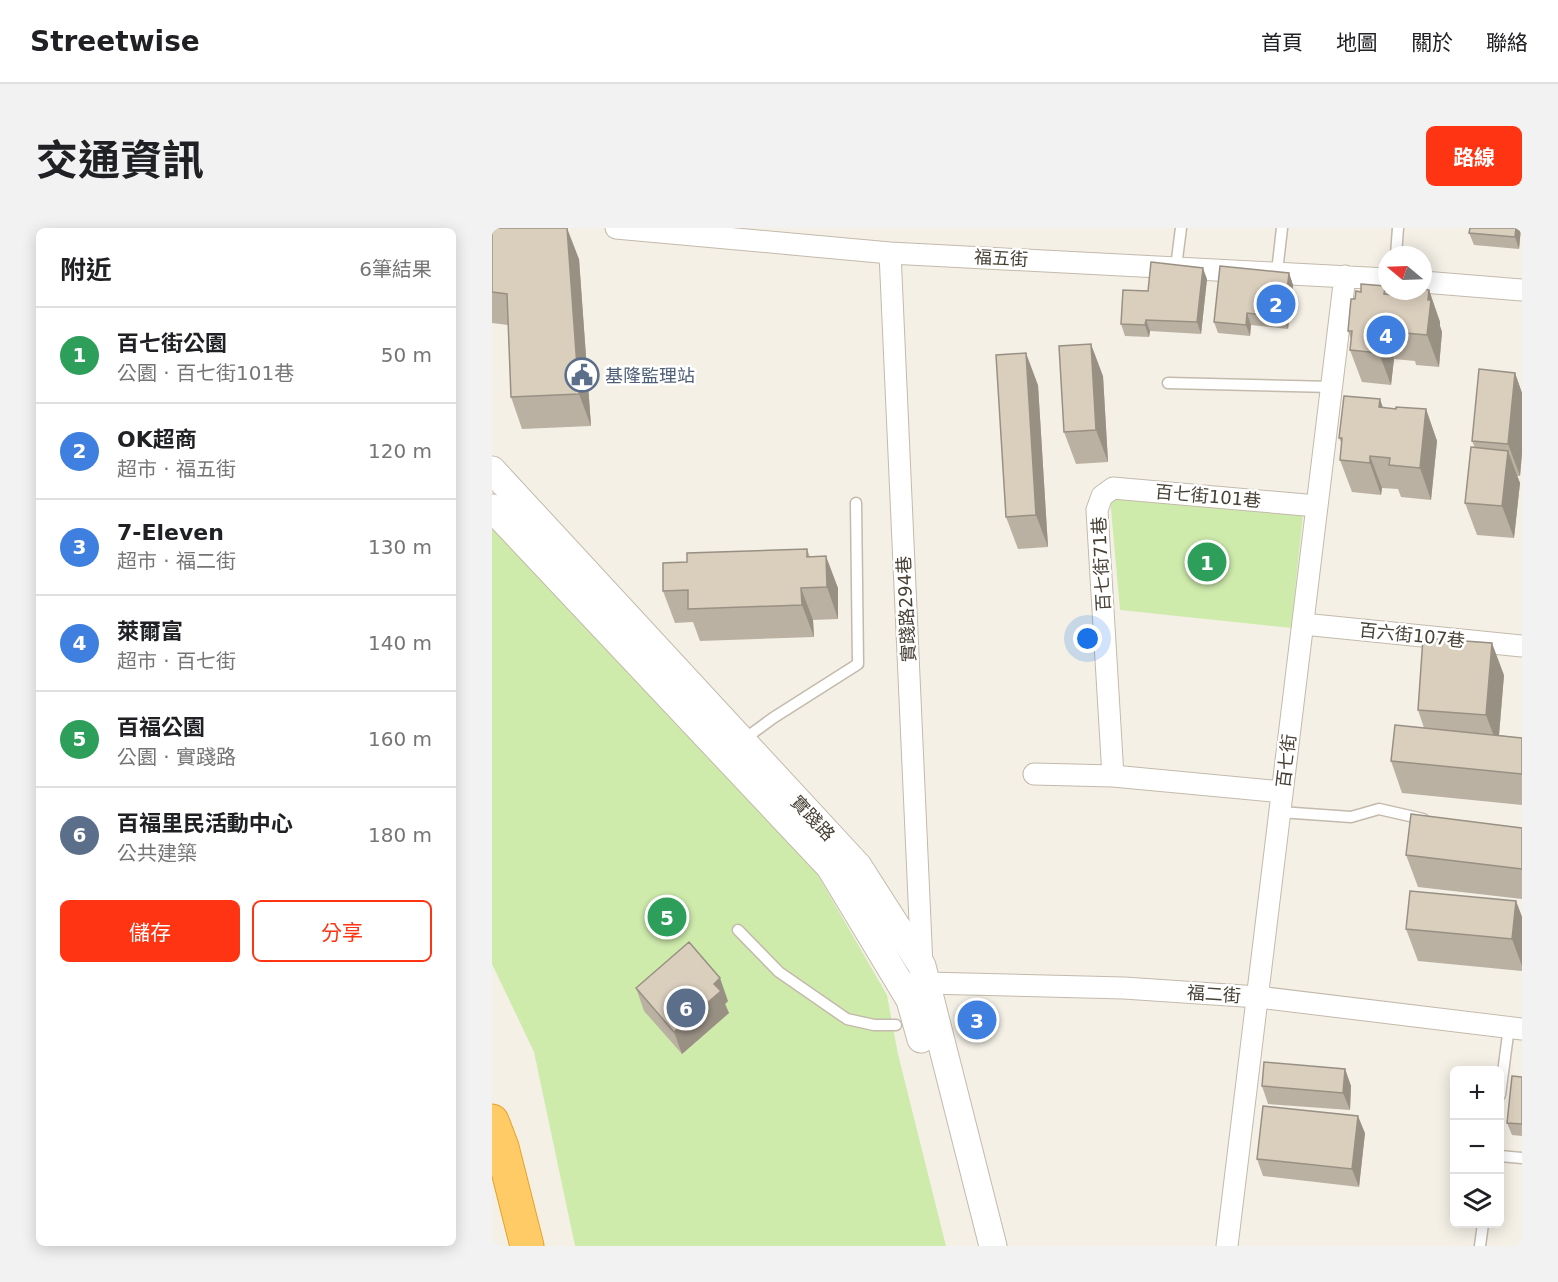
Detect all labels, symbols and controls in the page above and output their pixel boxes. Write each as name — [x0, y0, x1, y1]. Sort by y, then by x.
text: Streetwise — [30, 25, 200, 58]
text: 首頁 — [1261, 31, 1303, 55]
text: 地圖 — [1336, 31, 1378, 55]
text: 關於 — [1411, 31, 1453, 55]
text: 聯絡 — [1486, 31, 1528, 55]
button: 路線 — [1426, 126, 1522, 186]
text: 交通資訊 — [36, 136, 204, 185]
street label: 福五街 — [973, 246, 1029, 270]
north arrow — [1378, 246, 1432, 300]
text: 附近 — [60, 255, 112, 285]
text: 6筆結果 — [359, 257, 432, 281]
pin: 2 — [1256, 282, 1296, 326]
pin: 4 — [1366, 312, 1406, 358]
text: 百七街公園 — [117, 331, 227, 356]
text: 1 — [73, 343, 86, 367]
text: 50 m — [381, 343, 432, 367]
public building icon: 基隆監理站 — [564, 357, 600, 393]
text: 公園 · 百七街101巷 — [117, 361, 294, 385]
place label: 基隆監理站 — [605, 365, 695, 386]
text: OK超商 — [117, 427, 197, 452]
text: 2 — [73, 439, 86, 463]
text: 120 m — [368, 439, 432, 463]
text: 超市 · 福五街 — [117, 457, 236, 481]
street label: 百七街101巷 — [1154, 481, 1262, 511]
street label: 百七街71巷 — [1088, 516, 1114, 612]
text: 7-Eleven — [117, 520, 224, 545]
text: 3 — [73, 535, 86, 559]
text: 130 m — [368, 535, 432, 559]
pin: 1 — [1188, 540, 1226, 584]
text: 超市 · 福二街 — [117, 549, 236, 573]
street label: 實踐路294巷 — [893, 555, 919, 663]
text: 萊爾富 — [117, 619, 183, 644]
street label: 百六街107巷 — [1358, 619, 1466, 651]
your location — [1073, 624, 1102, 653]
text: 4 — [73, 631, 86, 655]
text: 140 m — [368, 631, 432, 655]
text: 超市 · 百七街 — [117, 649, 236, 673]
text: 百福公園 — [117, 715, 205, 740]
text: 5 — [73, 727, 86, 751]
text: 160 m — [368, 727, 432, 751]
street label: 百七街 — [1272, 733, 1300, 789]
text: 公園 · 實踐路 — [117, 745, 236, 769]
street label: 實踐路 — [787, 791, 839, 845]
text: 百福里民活動中心 — [117, 811, 293, 836]
text: 6 — [73, 823, 86, 847]
text: 180 m — [368, 823, 432, 847]
text: 公共建築 — [117, 841, 197, 865]
pin: 5 — [648, 894, 687, 940]
button: 儲存 — [60, 900, 240, 962]
button: 分享 — [252, 900, 432, 962]
street label: 福二街 — [1186, 982, 1242, 1006]
pin: 6 — [666, 986, 706, 1030]
pin: 3 — [958, 998, 996, 1042]
map controls — [1450, 1066, 1504, 1228]
button: + — [1450, 1066, 1504, 1120]
button: − — [1450, 1120, 1504, 1174]
button: layers — [1450, 1174, 1504, 1228]

